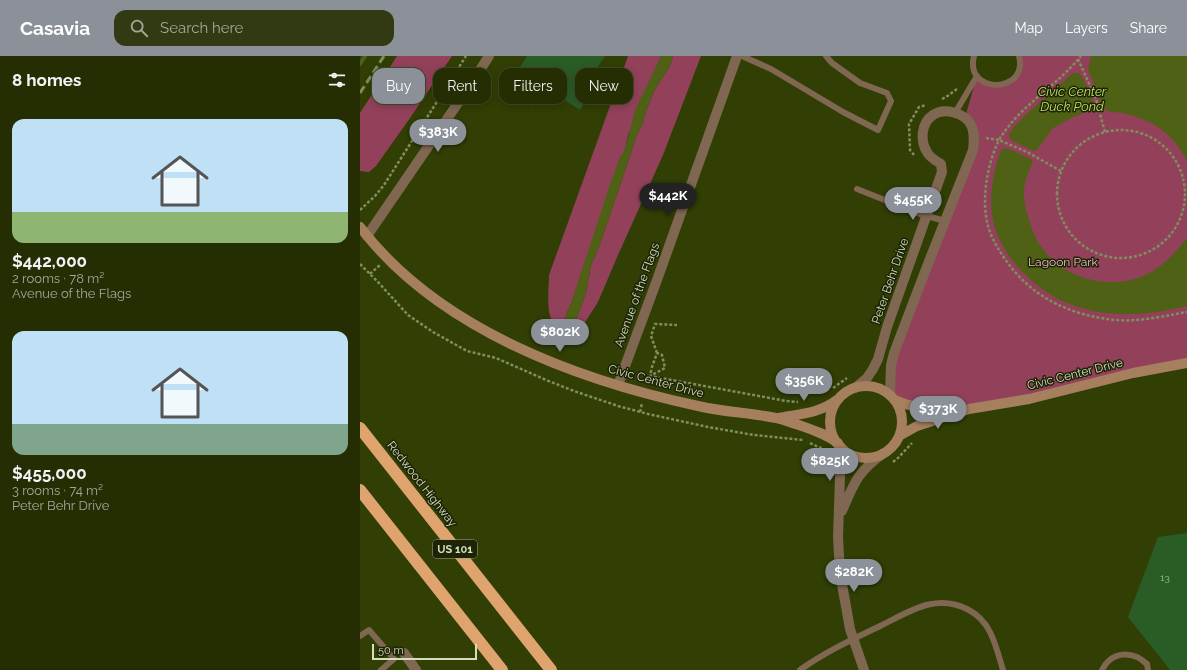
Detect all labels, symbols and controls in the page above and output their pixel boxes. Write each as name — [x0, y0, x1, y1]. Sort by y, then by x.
search box — [114, 10, 394, 46]
text: Casavia — [20, 17, 90, 39]
icon: search — [128, 17, 150, 39]
text: Search here — [160, 19, 243, 37]
text: Map — [1015, 20, 1043, 36]
text: Layers — [1065, 20, 1108, 36]
text: Share — [1130, 20, 1167, 36]
chip: Buy — [372, 68, 425, 104]
chip: Rent — [433, 68, 491, 104]
chip: Filters — [499, 68, 567, 104]
chip: New — [575, 68, 633, 104]
icon: filters — [326, 69, 348, 91]
text: 8 homes — [12, 70, 81, 90]
water label: Civic Center Duck Pond — [1038, 84, 1107, 114]
pin: $383K — [410, 119, 466, 153]
text: $383K — [418, 124, 458, 139]
icon: home — [144, 145, 216, 217]
pin: $442K — [640, 183, 696, 217]
pin: $455K — [885, 187, 941, 221]
text: $442K — [648, 188, 688, 203]
text: $455K — [894, 192, 932, 207]
street label: Peter Behr Drive — [869, 236, 911, 326]
street label: Avenue of the Flags — [612, 241, 662, 349]
text: $442,000 — [12, 251, 87, 271]
park label: Lagoon Park — [1028, 255, 1099, 269]
text: 2 rooms · 78 m² — [12, 271, 104, 286]
text: Avenue of the Flags — [12, 286, 131, 301]
pin: $802K — [532, 319, 588, 353]
text: $802K — [540, 324, 580, 339]
street label: Civic Center Drive — [1026, 355, 1124, 393]
icon: home — [144, 357, 216, 429]
street label: Civic Center Drive — [607, 362, 705, 400]
pin: $356K — [776, 368, 832, 402]
text: $356K — [784, 373, 824, 388]
pin: $373K — [910, 396, 966, 430]
text: $373K — [919, 401, 957, 416]
street label: Redwood Highway — [384, 438, 460, 530]
pin: $825K — [802, 448, 858, 482]
text: $825K — [810, 453, 850, 468]
text: $455,000 — [12, 463, 87, 483]
text: 3 rooms · 74 m² — [12, 483, 103, 498]
text: Peter Behr Drive — [12, 498, 109, 513]
road number: US 101 — [433, 540, 477, 558]
pin: $282K — [826, 559, 882, 593]
text: $282K — [834, 564, 874, 579]
house number: 13 — [1160, 572, 1170, 583]
scale bar — [372, 642, 477, 661]
text: 50 m — [378, 644, 404, 657]

